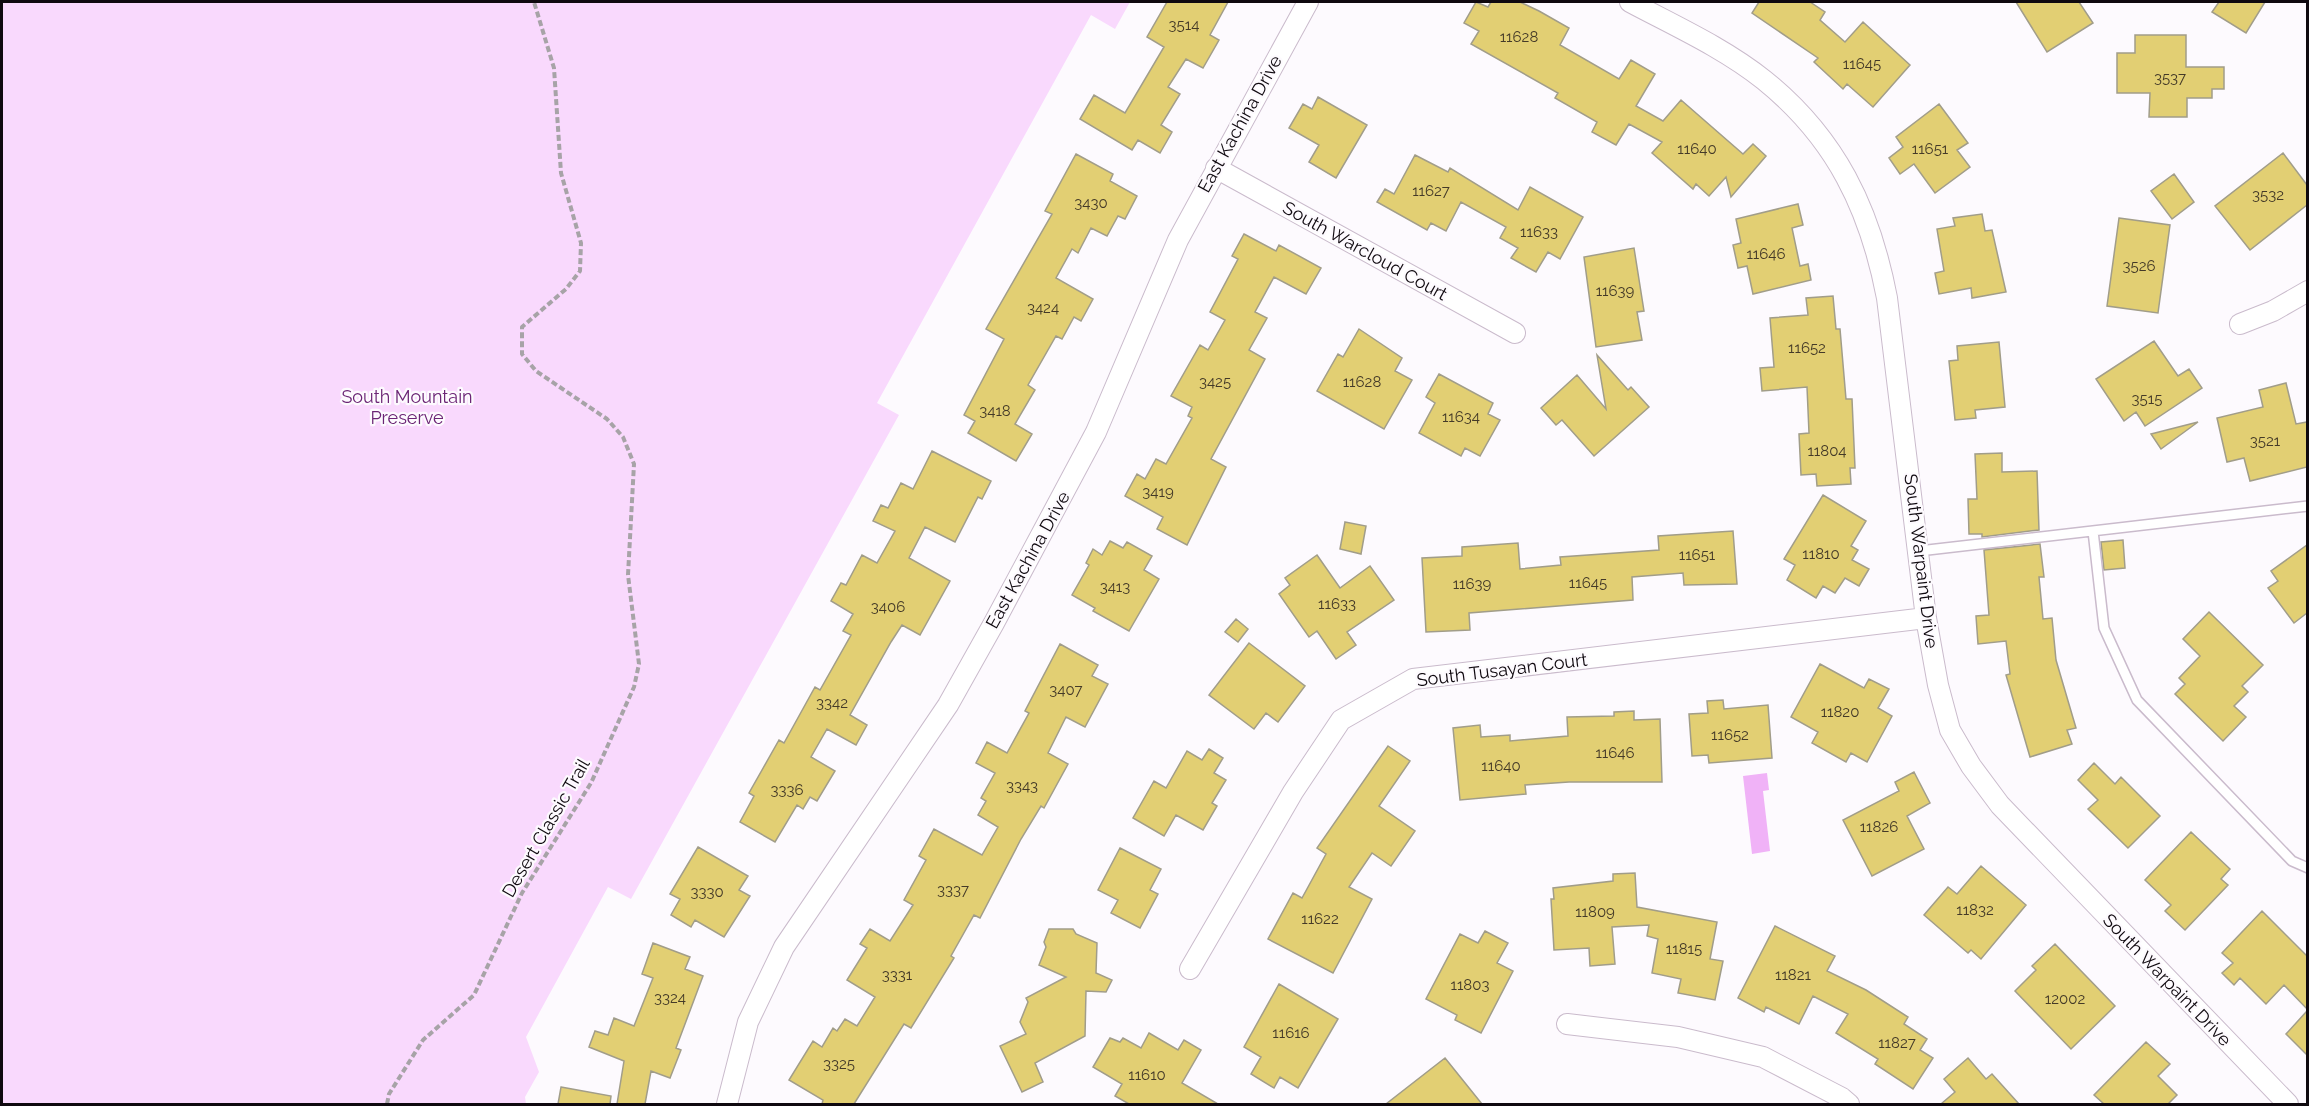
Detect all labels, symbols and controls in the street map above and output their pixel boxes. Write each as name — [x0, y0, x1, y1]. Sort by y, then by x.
house number: 3514 — [1169, 16, 1199, 34]
house number: 11628 — [1500, 28, 1538, 46]
street label: East Kachina Drive — [1193, 51, 1286, 196]
house number: 11645 — [1843, 55, 1881, 73]
house number: 3537 — [2154, 69, 2186, 87]
house number: 11640 — [1677, 140, 1717, 158]
house number: 11651 — [1912, 140, 1949, 158]
house number: 11627 — [1412, 182, 1450, 200]
house number: 3532 — [2252, 186, 2284, 204]
house number: 3430 — [1074, 194, 1108, 212]
street label: South Warcloud Court — [1279, 197, 1451, 304]
house number: 11633 — [1520, 223, 1558, 241]
house number: 11646 — [1746, 245, 1786, 263]
house number: 3526 — [2122, 257, 2156, 275]
house number: 11639 — [1596, 282, 1635, 300]
house number: 3424 — [1027, 299, 1059, 317]
house number: 11652 — [1788, 339, 1826, 357]
house number: 3425 — [1199, 373, 1231, 391]
house number: 11628 — [1343, 373, 1381, 391]
park label: South Mountain Preserve — [341, 386, 473, 428]
house number: 3515 — [2132, 390, 2162, 408]
house number: 3418 — [979, 402, 1011, 420]
house number: 11634 — [1442, 408, 1480, 426]
house number: 3521 — [2250, 432, 2281, 450]
house number: 11804 — [1807, 442, 1847, 460]
street label: South Warpaint Drive — [1900, 472, 1943, 650]
house number: 3419 — [1142, 483, 1174, 501]
street label: East Kachina Drive — [981, 487, 1074, 632]
house number: 11810 — [1802, 545, 1840, 563]
house number: 11651 — [1679, 546, 1716, 564]
house number: 11645 — [1569, 574, 1607, 592]
house number: 11639 — [1453, 575, 1492, 593]
house number: 3413 — [1100, 578, 1130, 596]
house number: 11633 — [1318, 595, 1356, 613]
house number: 3406 — [871, 598, 905, 616]
street label: South Tusayan Court — [1415, 649, 1588, 690]
house number: 3407 — [1049, 681, 1083, 699]
house number: 3342 — [816, 694, 848, 712]
house number: 11820 — [1821, 703, 1859, 721]
house number: 11652 — [1711, 726, 1749, 744]
house number: 11646 — [1595, 744, 1635, 762]
street label: Desert Classic Trail — [497, 755, 594, 901]
house number: 11640 — [1481, 757, 1521, 775]
house number: 3343 — [1006, 777, 1038, 795]
house number: 3336 — [770, 781, 804, 799]
house number: 11826 — [1860, 818, 1898, 836]
house number: 3337 — [937, 881, 969, 899]
house number: 3330 — [690, 883, 724, 901]
house number: 11832 — [1956, 901, 1994, 919]
house number: 11809 — [1575, 903, 1615, 921]
street label: South Warpaint Drive — [2099, 909, 2236, 1050]
house number: 11622 — [1301, 910, 1339, 928]
house number: 11815 — [1666, 940, 1702, 958]
house number: 3331 — [882, 966, 913, 984]
house number: 11821 — [1775, 966, 1812, 984]
house number: 11803 — [1451, 976, 1489, 994]
house number: 3324 — [654, 989, 686, 1007]
house number: 12002 — [2045, 990, 2085, 1008]
house number: 11616 — [1272, 1024, 1310, 1042]
house number: 11827 — [1878, 1034, 1916, 1052]
house number: 3325 — [823, 1055, 855, 1073]
house number: 11610 — [1128, 1066, 1166, 1084]

